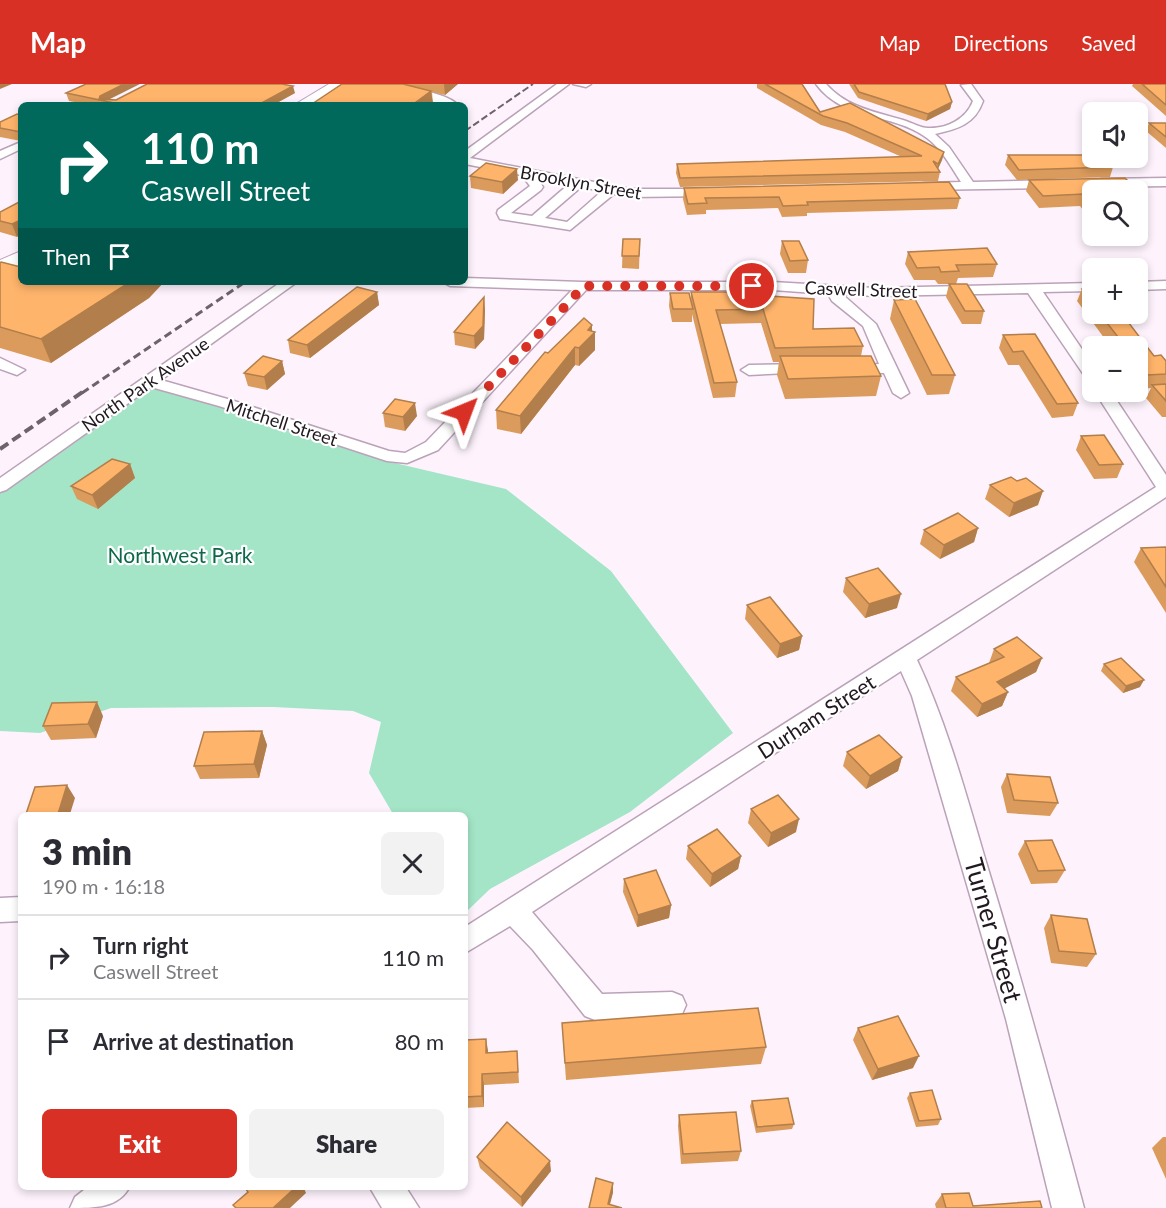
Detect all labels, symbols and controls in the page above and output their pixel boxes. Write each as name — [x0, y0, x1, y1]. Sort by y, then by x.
text: Map — [30, 25, 86, 59]
text: Map — [879, 30, 920, 55]
text: Directions — [953, 30, 1048, 55]
text: Saved — [1081, 30, 1136, 55]
map controls — [1082, 102, 1148, 402]
button: sound — [1082, 102, 1148, 168]
text: 110 m — [141, 123, 259, 173]
icon: right — [42, 126, 120, 204]
street label: Brooklyn Street — [519, 161, 644, 204]
text: Caswell Street — [141, 174, 310, 207]
button: search — [1082, 180, 1148, 246]
icon: arrive — [103, 240, 136, 273]
text: Then — [42, 243, 91, 270]
button: + — [1082, 258, 1148, 324]
pin — [726, 260, 777, 311]
icon: arrive — [735, 269, 768, 302]
street label: Caswell Street — [804, 276, 918, 302]
street label: North Park Avenue — [77, 332, 213, 436]
button: − — [1082, 336, 1148, 402]
position arrow — [432, 380, 496, 444]
street label: Mitchell Street — [223, 394, 341, 451]
park label: Northwest Park — [108, 542, 253, 567]
street label: Durham Street — [752, 668, 880, 763]
text: 3 min — [42, 829, 132, 873]
button: close — [381, 832, 444, 895]
street label: Turner Street — [958, 854, 1030, 1007]
text: 190 m · 16:18 — [42, 874, 165, 898]
text: Turn right — [93, 932, 188, 959]
icon: right — [42, 941, 75, 974]
text: 110 m — [382, 944, 444, 971]
text: Caswell Street — [93, 959, 218, 983]
icon: arrive — [42, 1025, 75, 1058]
text: Arrive at destination — [93, 1028, 294, 1055]
text: 80 m — [395, 1028, 444, 1055]
button: Exit — [42, 1109, 237, 1178]
button: Share — [249, 1109, 444, 1178]

